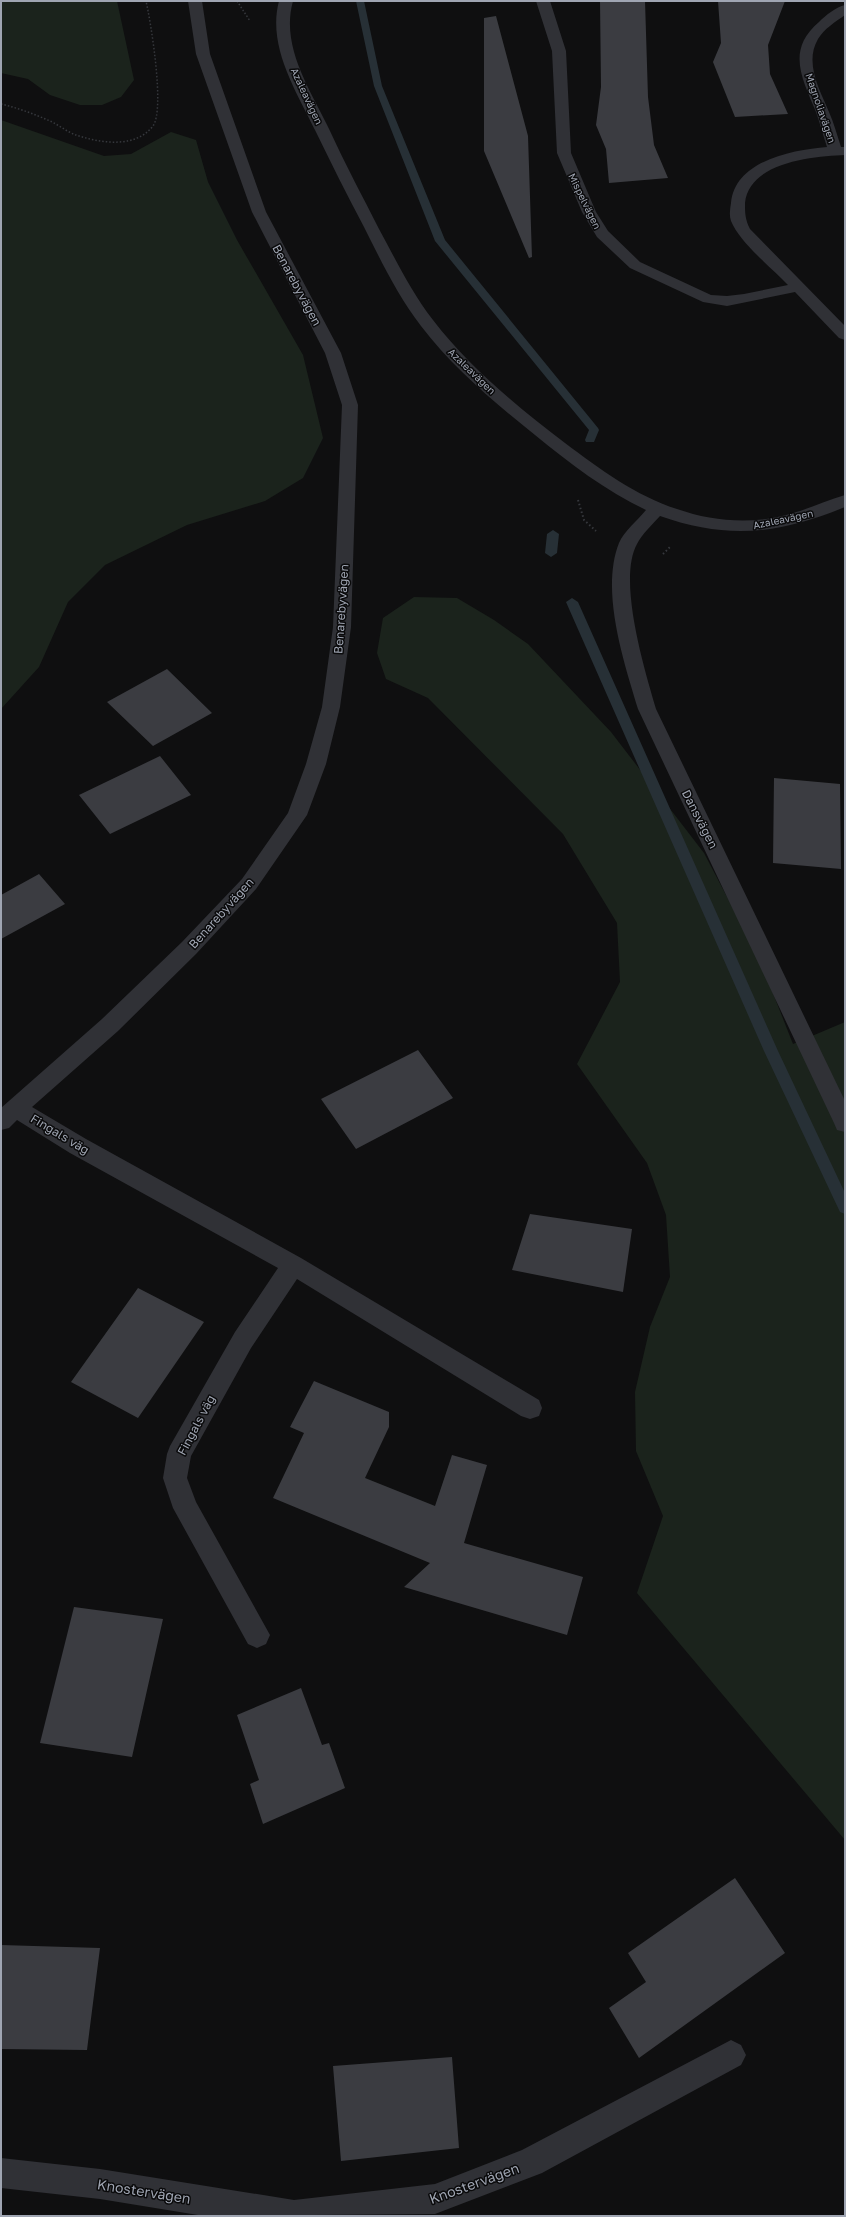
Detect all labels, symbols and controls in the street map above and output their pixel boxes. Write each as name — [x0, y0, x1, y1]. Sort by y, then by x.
street label: Azaleavägen — [289, 66, 325, 126]
street label: Magnoliavägen — [803, 72, 839, 144]
street label: Mispelvägen — [566, 171, 604, 231]
street label: Benarebyvägen — [269, 242, 325, 328]
street label: Azaleavägen — [446, 345, 498, 397]
street label: Azaleavägen — [752, 507, 814, 531]
street label: Benarebyvägen — [330, 564, 352, 654]
street label: Dansvägen — [679, 787, 721, 851]
street label: Benarebyvägen — [185, 875, 257, 951]
street label: Fingals väg — [28, 1111, 92, 1157]
street label: Fingals väg — [174, 1392, 218, 1458]
street label: Knostervägen — [427, 2159, 521, 2207]
street label: Knostervägen — [96, 2175, 192, 2207]

